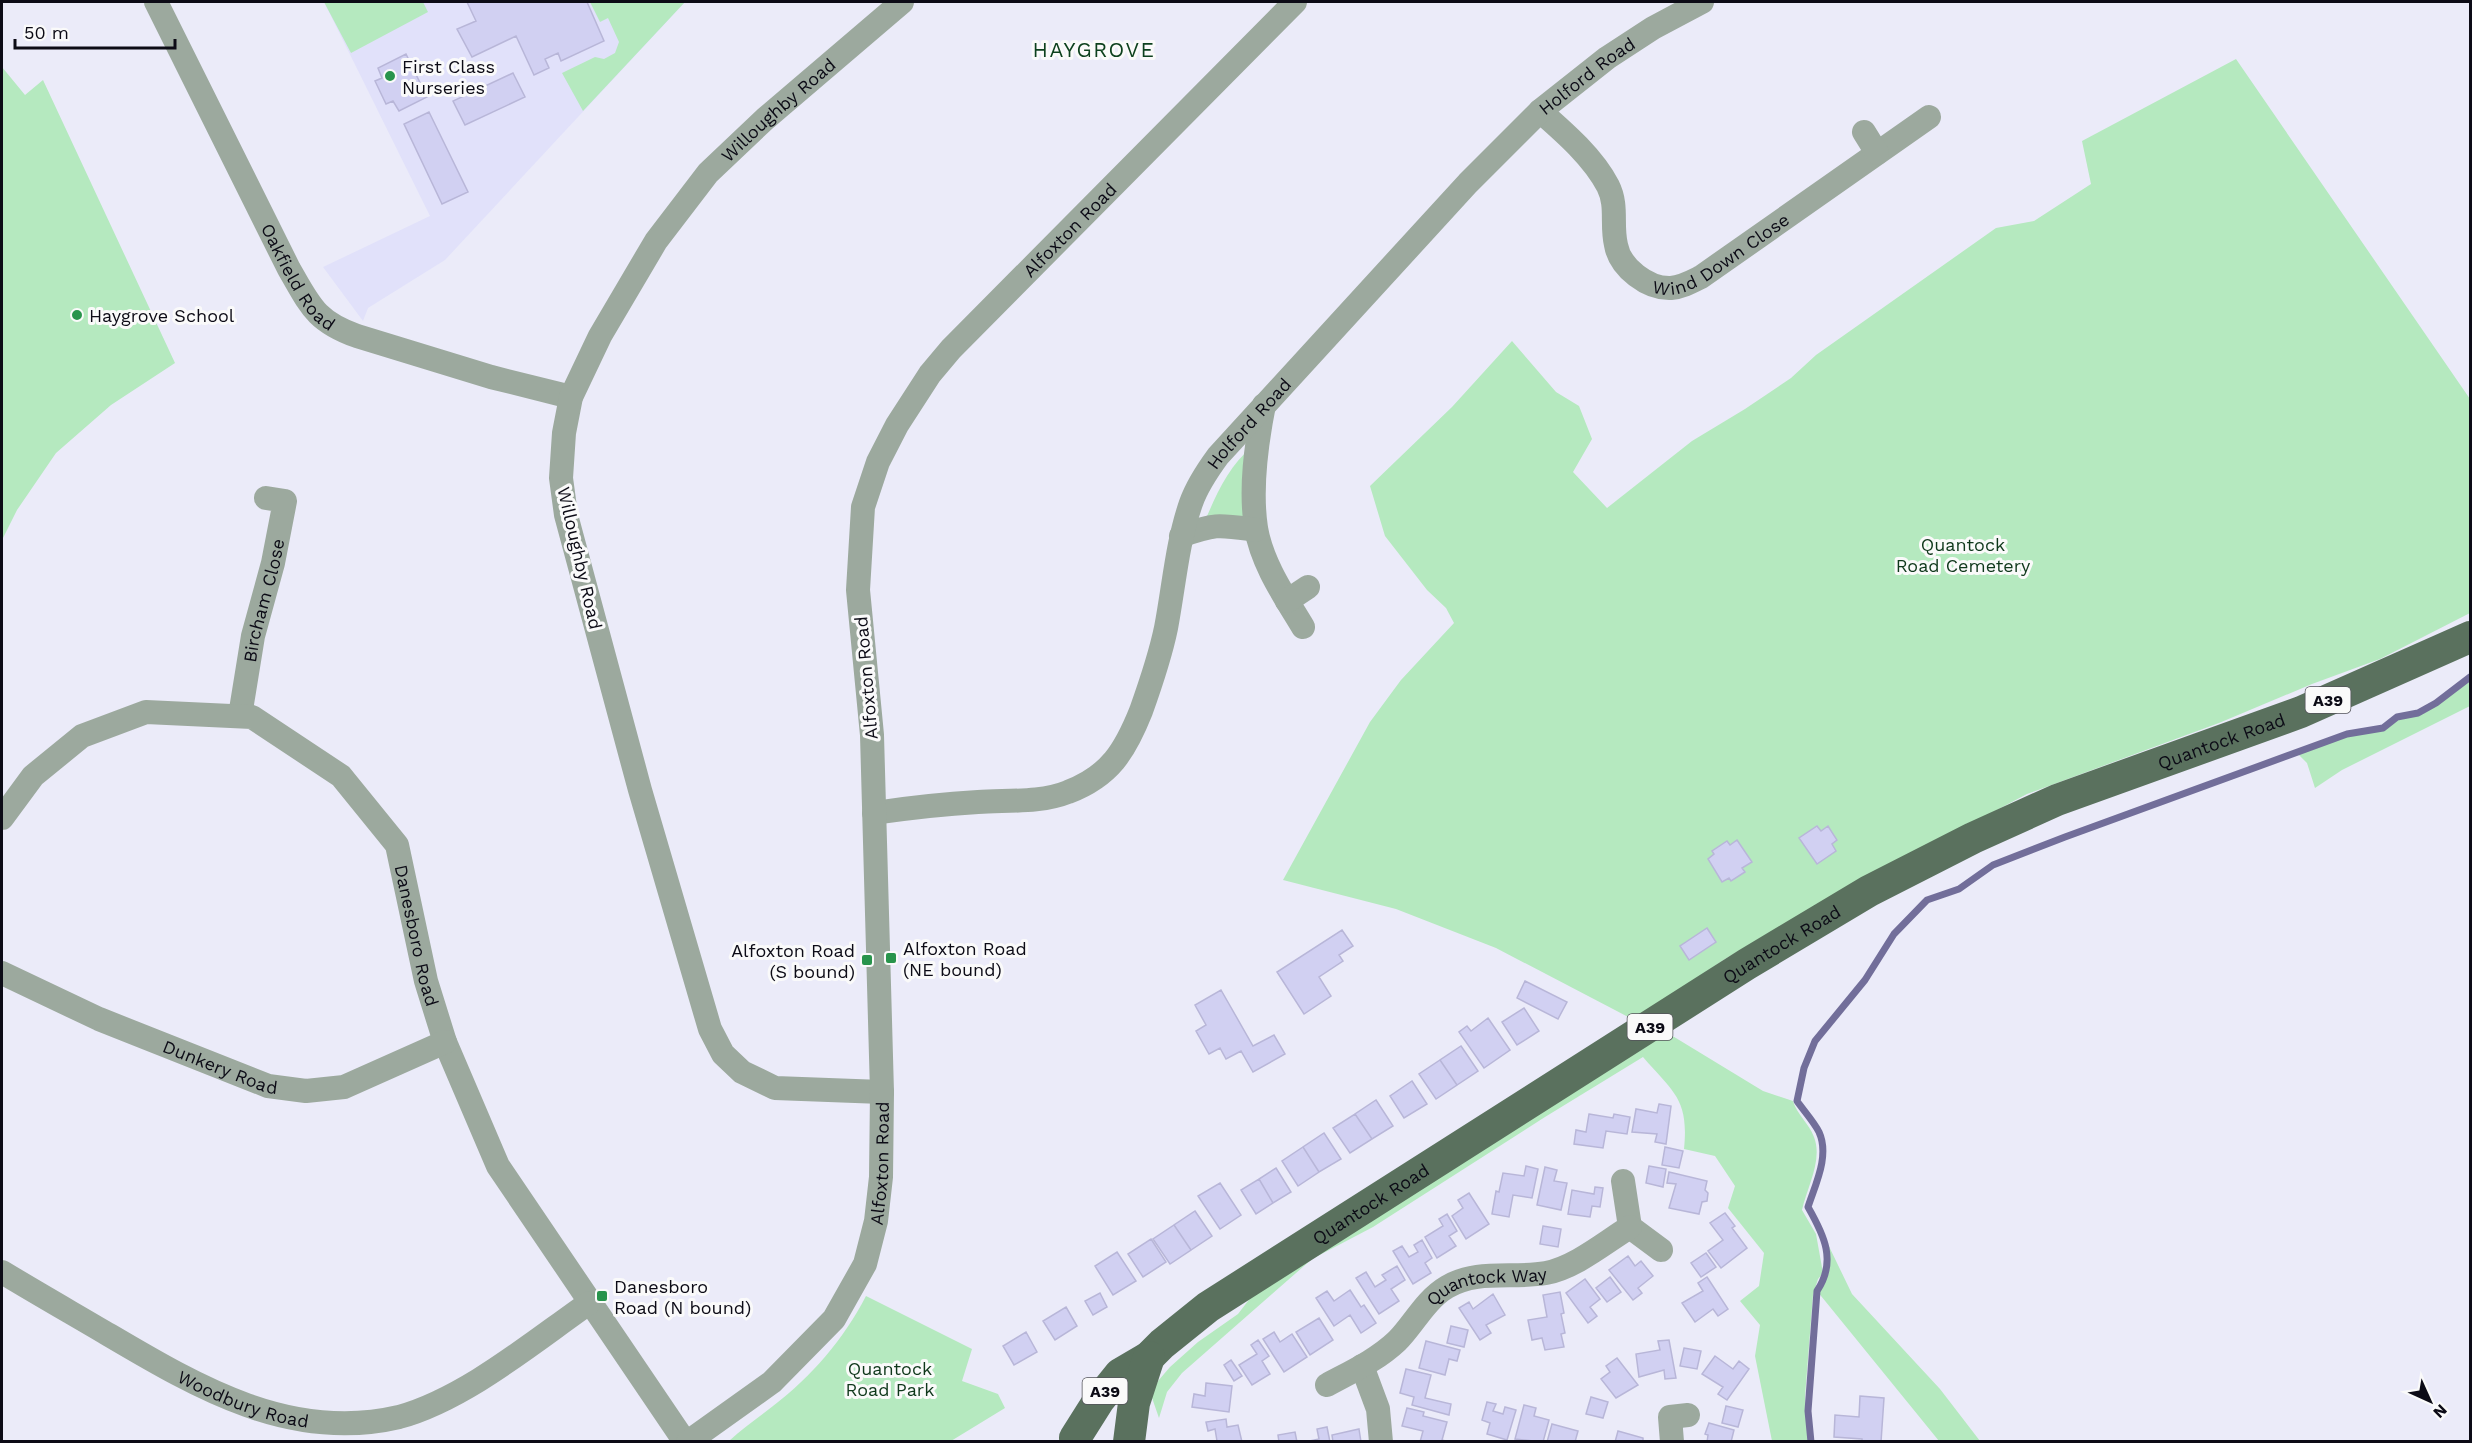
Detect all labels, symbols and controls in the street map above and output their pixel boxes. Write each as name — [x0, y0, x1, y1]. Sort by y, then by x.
scale bar — [15, 12, 176, 50]
text: 50 m — [24, 22, 69, 43]
street label: Holford Road — [1534, 32, 1639, 119]
district label: HAYGROVE — [1033, 37, 1155, 62]
street label: Willoughby Road — [716, 53, 839, 166]
place label: First Class Nurseries — [402, 56, 495, 98]
marker: First Class Nurseries — [383, 69, 397, 83]
street label: Alfoxton Road — [1018, 178, 1120, 281]
street label: Wind Down Close — [1651, 208, 1793, 299]
street label: Oakfield Road — [257, 220, 340, 334]
place label: Haygrove School — [89, 305, 235, 326]
marker: Haygrove School — [70, 308, 84, 322]
street label: Holford Road — [1202, 373, 1295, 473]
street label: Willoughby Road — [553, 485, 607, 631]
park label: Quantock Road Cemetery — [1896, 534, 2031, 576]
street label: Bircham Close — [238, 537, 288, 664]
street label: Alfoxton Road — [850, 615, 882, 741]
road number: A39 — [2306, 687, 2350, 713]
street label: Quantock Road — [2155, 708, 2288, 773]
street label: Danesboro Road — [391, 863, 444, 1009]
street label: Quantock Road — [1718, 900, 1844, 988]
place label: Alfoxton Road (NE bound) — [903, 938, 1027, 980]
place label: Alfoxton Road (S bound) — [731, 940, 855, 982]
marker: Alfoxton Road (NE bound) — [884, 951, 898, 965]
marker: Alfoxton Road (S bound) — [860, 953, 874, 967]
road number: A39 — [1628, 1014, 1672, 1040]
street label: Dunkery Road — [160, 1035, 279, 1098]
street label: Alfoxton Road — [865, 1101, 892, 1226]
street label: Quantock Road — [1308, 1159, 1433, 1248]
street label: Quantock Way — [1422, 1262, 1549, 1309]
place label: Danesboro Road (N bound) — [614, 1276, 751, 1318]
marker: Danesboro Road (N bound) — [595, 1289, 609, 1303]
park label: Quantock Road Park — [846, 1358, 934, 1400]
street label: Woodbury Road — [174, 1365, 311, 1431]
north arrow — [2400, 1371, 2460, 1431]
road number: A39 — [1082, 1378, 1128, 1404]
text: N — [2429, 1400, 2451, 1422]

